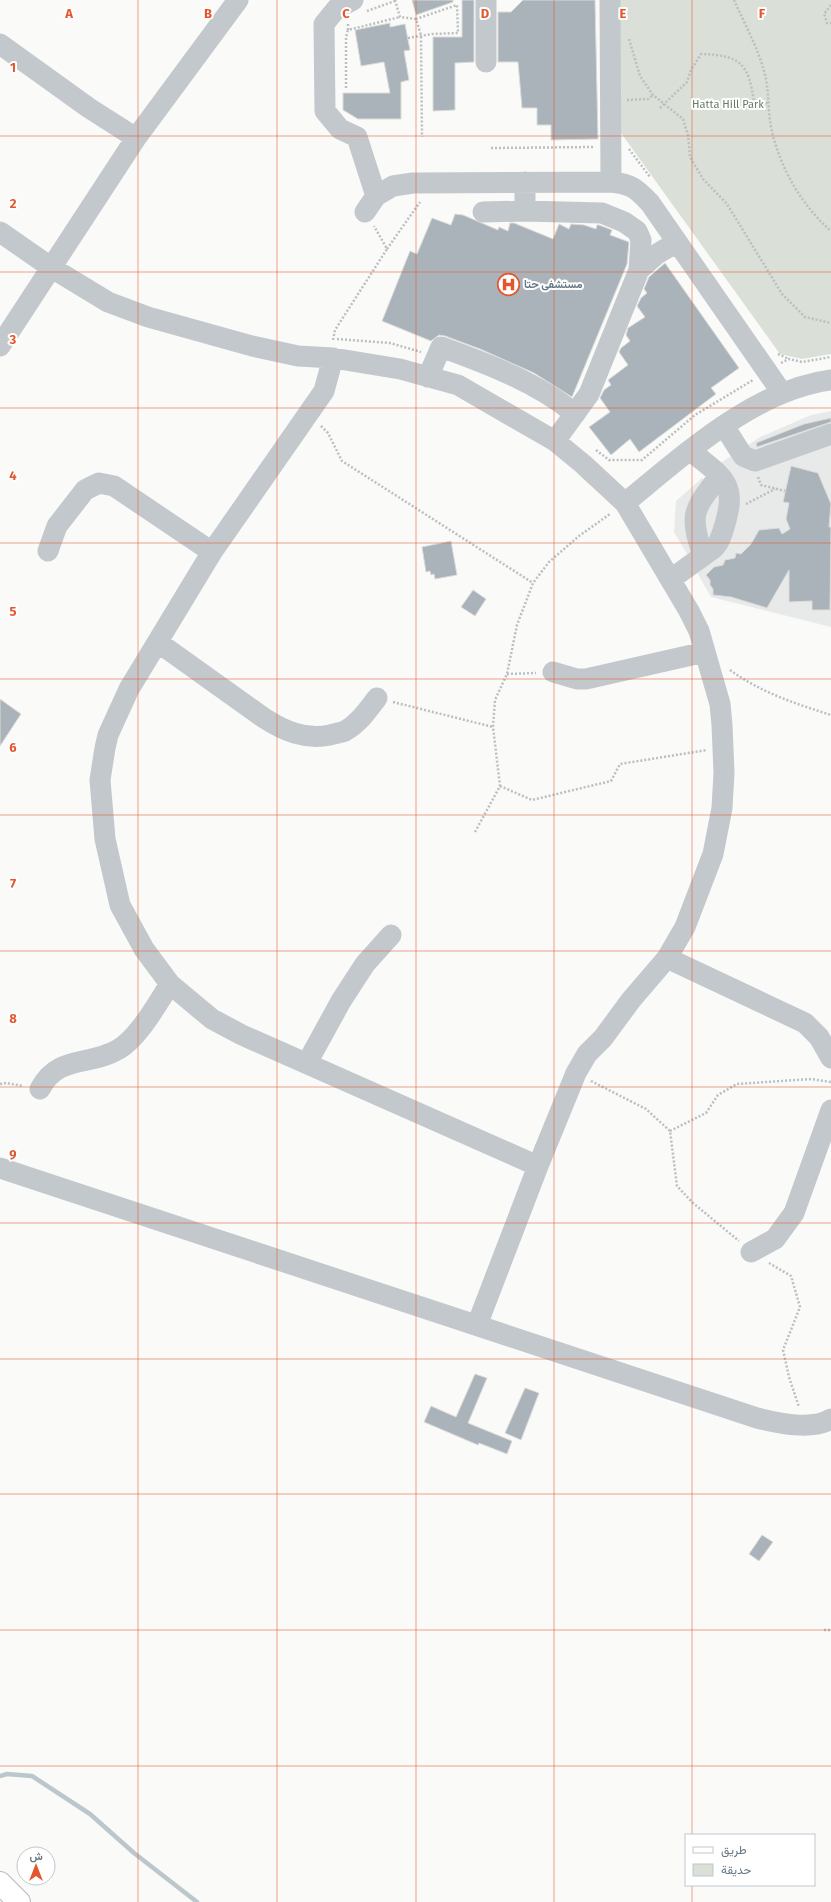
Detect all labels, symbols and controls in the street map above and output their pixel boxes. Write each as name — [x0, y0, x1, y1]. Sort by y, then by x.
text: A — [64, 6, 73, 21]
text: B — [204, 6, 212, 21]
text: C — [342, 6, 350, 21]
text: D — [481, 6, 490, 21]
text: E — [620, 6, 627, 21]
text: F — [759, 6, 766, 21]
text: 1 — [10, 60, 16, 75]
park label: Hatta Hill Park — [692, 98, 764, 111]
text: 2 — [10, 196, 17, 211]
hospital icon: مستشفى حتا — [495, 271, 521, 297]
place label: مستشفى حتا — [524, 278, 583, 291]
text: 3 — [9, 332, 17, 347]
text: 4 — [9, 468, 17, 483]
text: 5 — [10, 604, 17, 619]
text: 6 — [9, 740, 17, 755]
text: 7 — [10, 876, 16, 891]
text: 8 — [9, 1011, 17, 1026]
text: 9 — [9, 1147, 17, 1162]
legend — [685, 1834, 815, 1886]
text: طريق — [721, 1843, 747, 1858]
north arrow — [16, 1846, 56, 1886]
text: ش — [29, 1850, 43, 1863]
text: حديقة — [721, 1863, 751, 1877]

